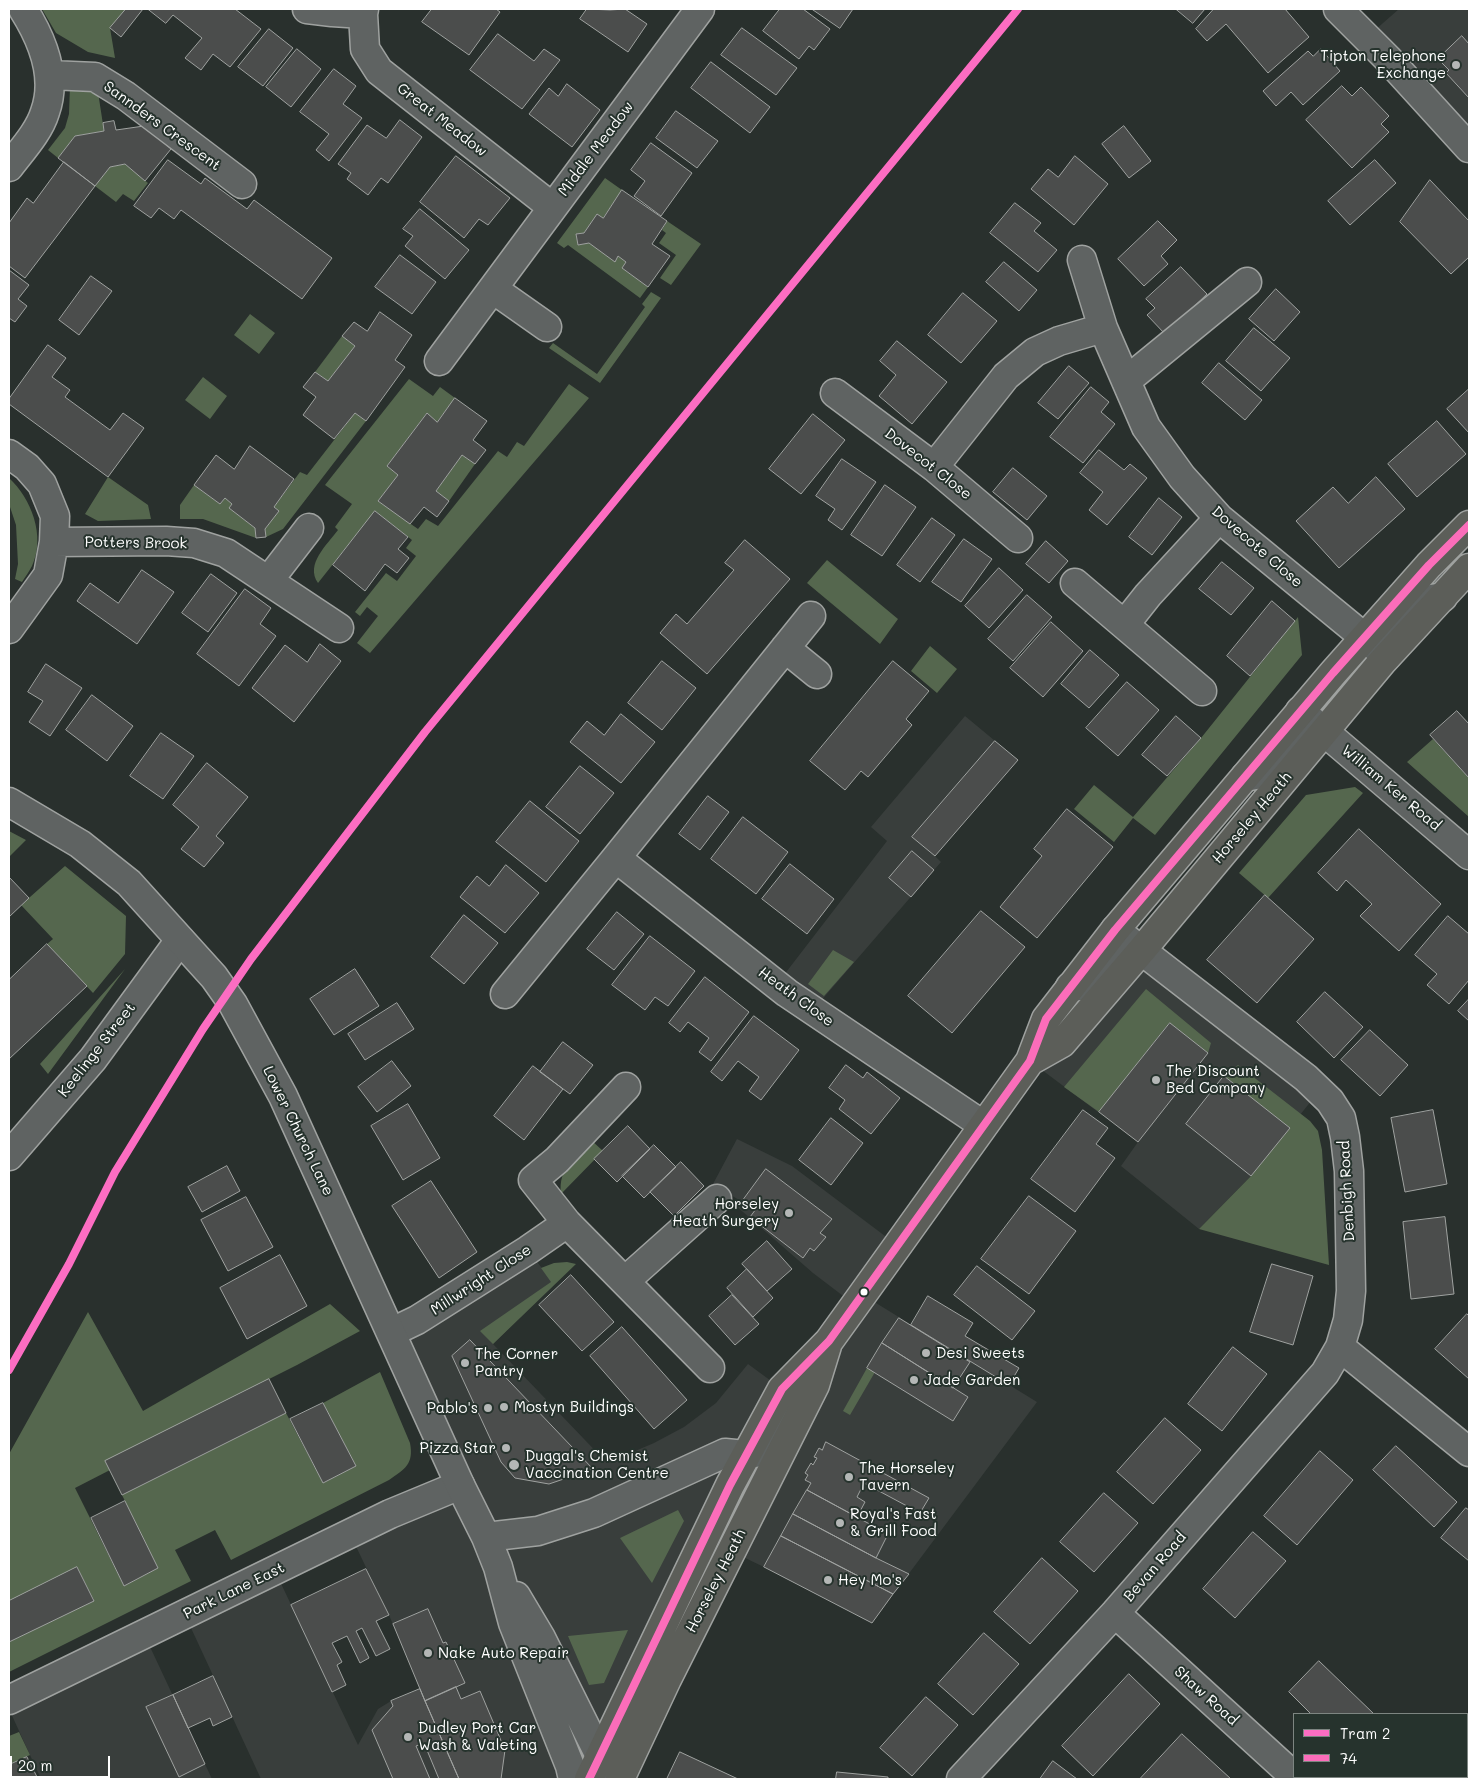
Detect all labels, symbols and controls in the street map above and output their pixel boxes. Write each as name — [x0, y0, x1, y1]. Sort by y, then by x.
place label: Tipton Telephone Exchange — [1320, 47, 1446, 82]
marker: Tipton Telephone Exchange — [1450, 59, 1462, 71]
street label: Sannders Crescent — [100, 77, 224, 175]
street label: Great Meadow — [393, 79, 491, 161]
street label: Middle Meadow — [554, 98, 638, 200]
street label: Dovecot Close — [881, 424, 975, 504]
street label: Dovecote Close — [1208, 503, 1306, 591]
street label: Potters Brook — [84, 533, 188, 553]
street label: William Ker Road — [1338, 741, 1444, 835]
street label: Horseley Heath — [1209, 769, 1295, 867]
street label: Heath Close — [755, 964, 837, 1030]
street label: Keelinge Street — [55, 999, 139, 1101]
place label: The Discount Bed Company — [1166, 1062, 1265, 1097]
street label: Lower Church Lane — [259, 1063, 337, 1199]
marker: The Discount Bed Company — [1150, 1074, 1162, 1086]
street label: Denbigh Road — [1335, 1140, 1359, 1242]
place label: Horseley Heath Surgery — [672, 1195, 779, 1230]
marker: Horseley Heath Surgery — [783, 1207, 795, 1219]
street label: Millwright Close — [427, 1241, 535, 1319]
unlabelled marker — [859, 1287, 869, 1297]
place label: Desi Sweets — [936, 1344, 1025, 1362]
place label: The Corner Pantry — [475, 1345, 558, 1380]
marker: Desi Sweets — [920, 1347, 932, 1359]
marker: The Corner Pantry — [459, 1357, 471, 1369]
place label: Jade Garden — [924, 1371, 1020, 1389]
marker: Jade Garden — [908, 1374, 920, 1386]
place label: Mostyn Buildings — [514, 1398, 634, 1416]
place label: Pablo's — [427, 1399, 478, 1417]
marker: Mostyn Buildings — [498, 1401, 510, 1413]
marker: Pablo's — [482, 1402, 494, 1414]
place label: Pizza Star — [420, 1439, 496, 1457]
marker: Pizza Star — [500, 1442, 512, 1454]
place label: Duggal's Chemist Vaccination Centre — [525, 1447, 669, 1482]
marker: Duggal's Chemist Vaccination Centre — [507, 1458, 521, 1472]
place label: The Horseley Tavern — [859, 1459, 954, 1494]
marker: The Horseley Tavern — [843, 1471, 855, 1483]
place label: Royal's Fast & Grill Food — [850, 1505, 937, 1540]
marker: Royal's Fast & Grill Food — [834, 1517, 846, 1529]
street label: Horseley Heath — [682, 1526, 750, 1636]
street label: Bevan Road — [1120, 1529, 1190, 1605]
street label: Park Lane East — [181, 1559, 287, 1623]
place label: Hey Mo's — [838, 1571, 902, 1589]
marker: Hey Mo's — [822, 1574, 834, 1586]
place label: Nake Auto Repair — [438, 1644, 569, 1662]
marker: Nake Auto Repair — [422, 1647, 434, 1659]
street label: Shaw Road — [1170, 1663, 1242, 1729]
legend — [1293, 1713, 1468, 1778]
place label: Dudley Port Car Wash & Valeting — [418, 1719, 537, 1754]
text: Tram 2 — [1340, 1723, 1390, 1743]
marker: Dudley Port Car Wash & Valeting — [402, 1731, 414, 1743]
scale bar — [12, 1746, 112, 1778]
text: 74 — [1340, 1748, 1357, 1768]
text: 20 m — [18, 1755, 52, 1775]

